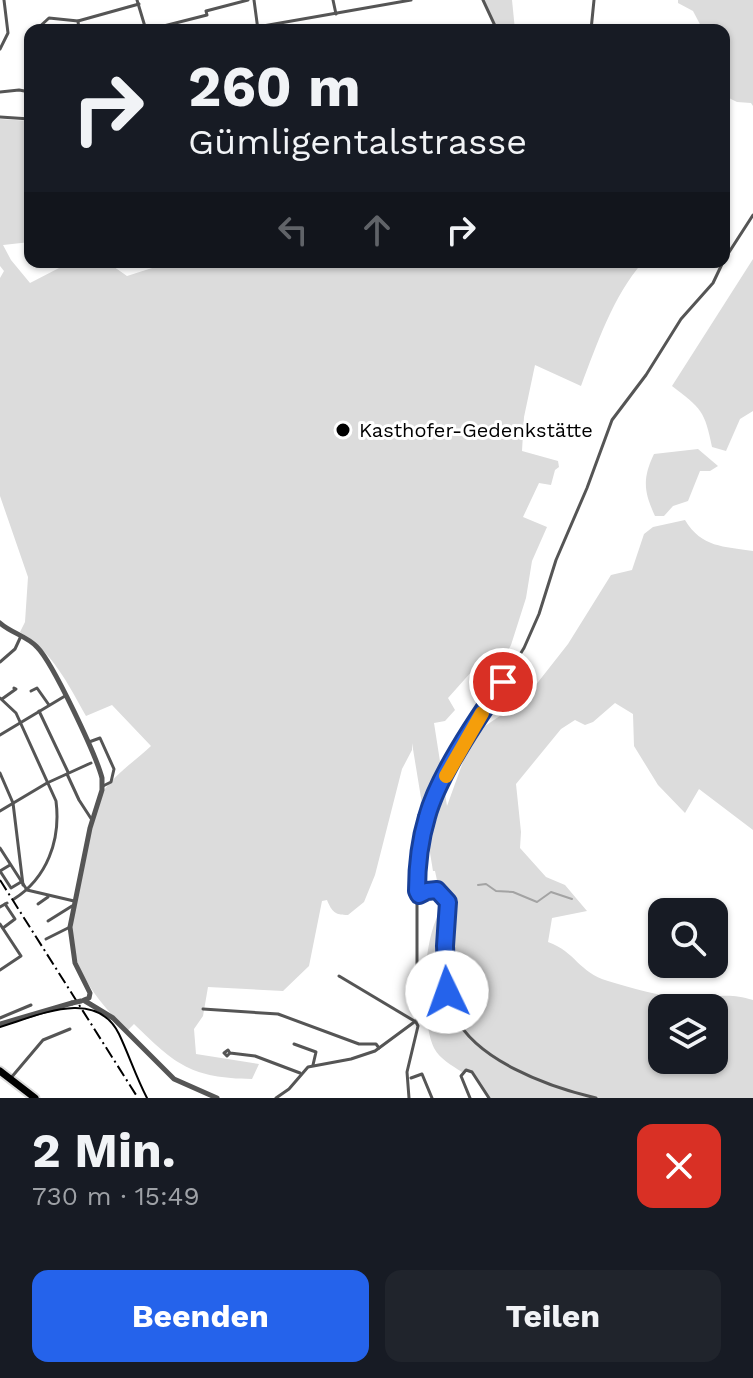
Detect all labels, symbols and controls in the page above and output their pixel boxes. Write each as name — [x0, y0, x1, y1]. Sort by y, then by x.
text: 260 m — [188, 54, 361, 120]
icon: right — [56, 56, 160, 160]
text: Gümligentalstrasse — [188, 121, 527, 163]
icon: left — [271, 208, 315, 252]
icon: ahead — [355, 208, 399, 252]
icon: right — [439, 208, 483, 252]
place label: Kasthofer-Gedenkstätte — [359, 418, 593, 442]
marker: Kasthofer-Gedenkstätte — [334, 421, 352, 439]
pin — [469, 648, 537, 716]
icon: arrive — [481, 660, 525, 704]
map controls — [648, 898, 728, 1074]
button: search — [648, 898, 728, 978]
position arrow — [405, 950, 489, 1034]
button: layers — [648, 994, 728, 1074]
text: 2 Min. — [32, 1122, 176, 1179]
button: close — [637, 1124, 721, 1208]
text: 730 m · 15:49 — [32, 1181, 200, 1211]
button: Beenden — [32, 1270, 369, 1362]
button: Teilen — [385, 1270, 721, 1362]

